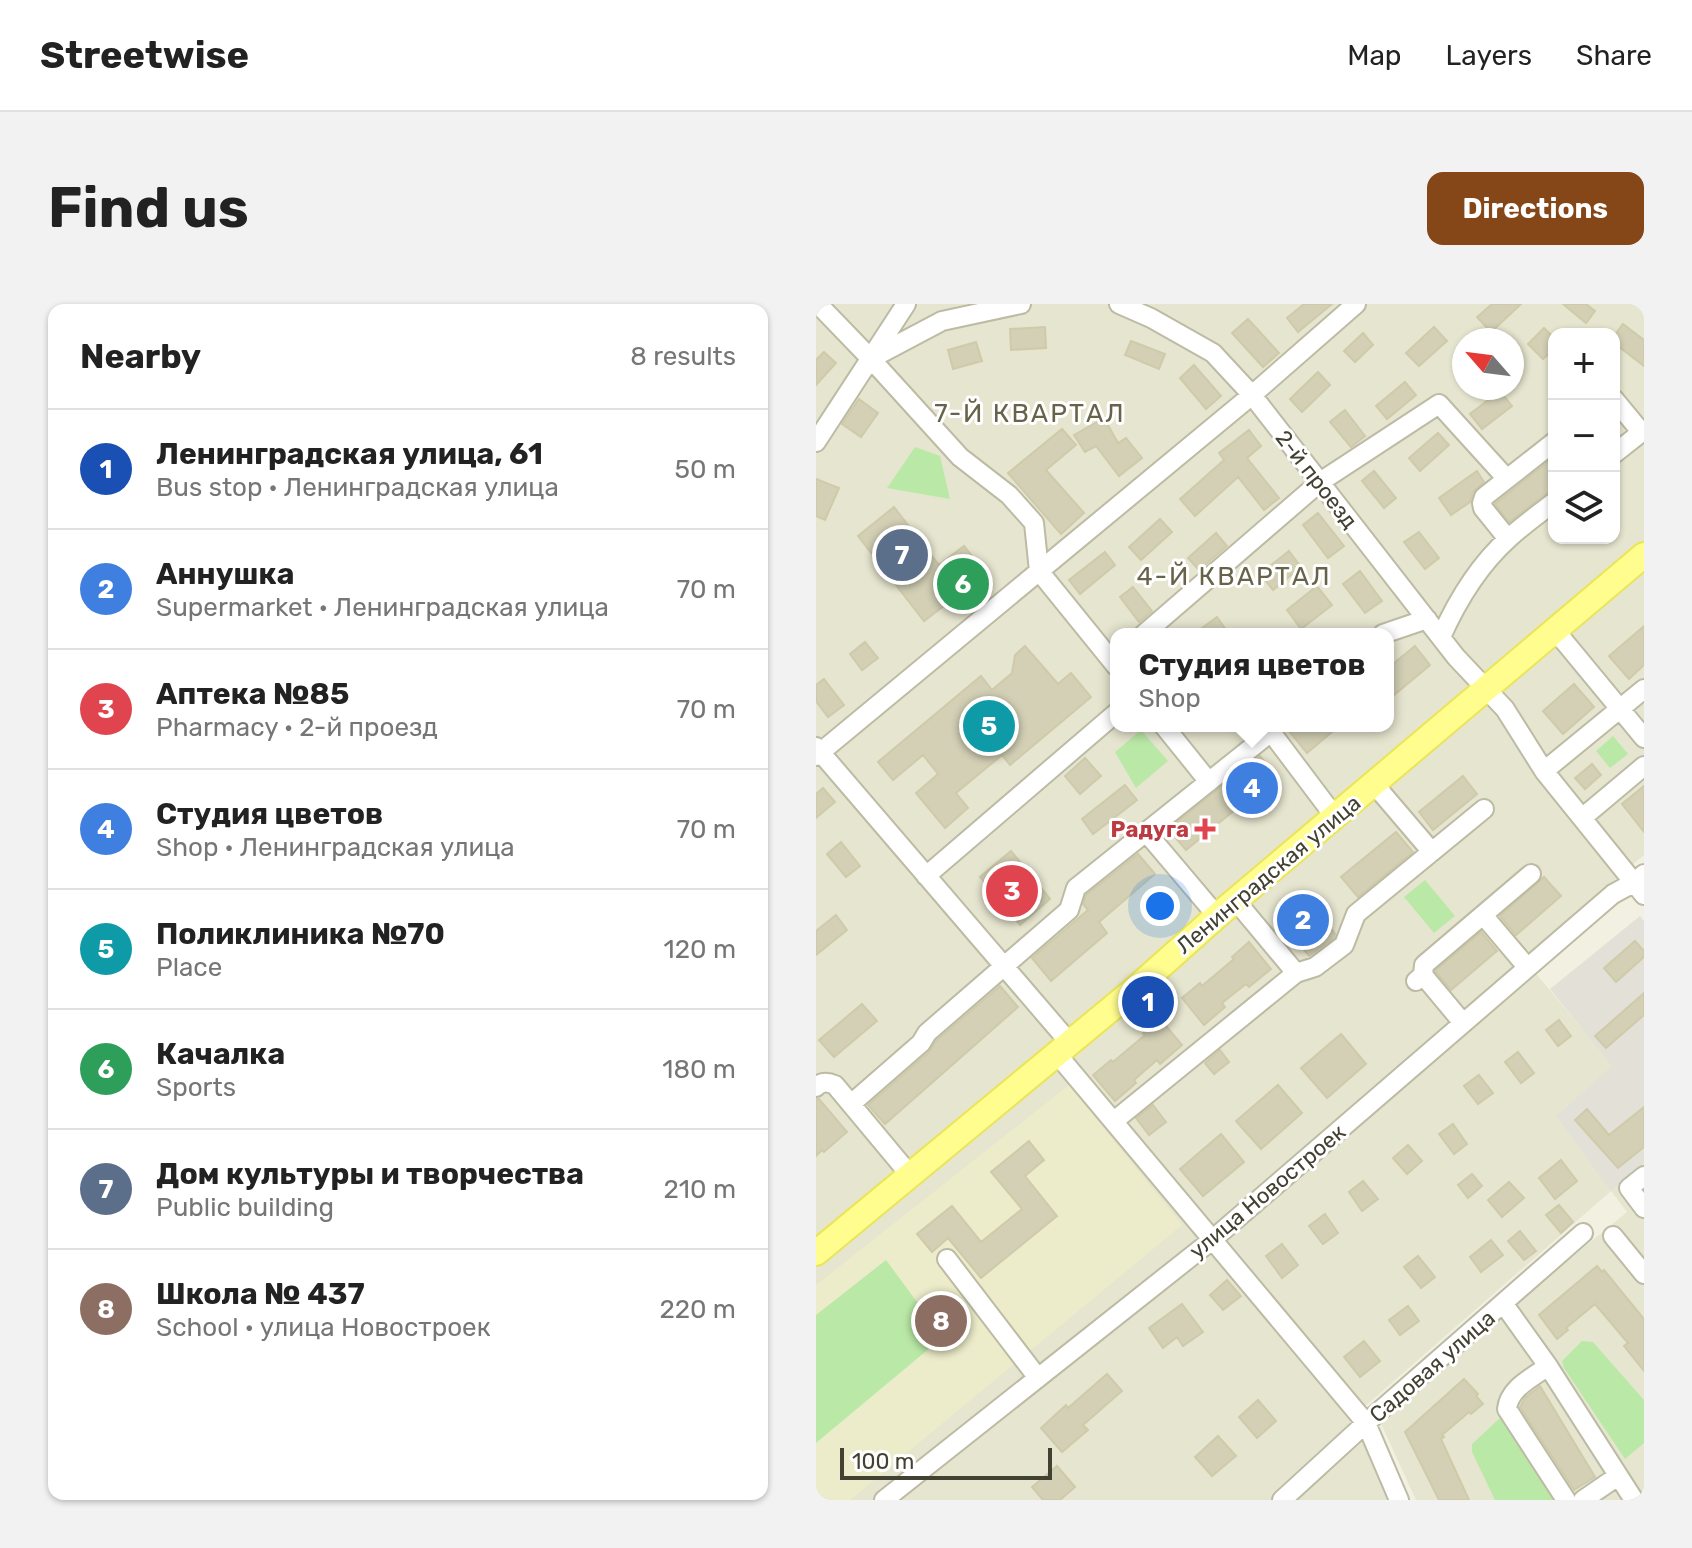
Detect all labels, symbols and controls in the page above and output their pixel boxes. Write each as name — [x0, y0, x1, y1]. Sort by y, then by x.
text: Streetwise — [40, 32, 249, 78]
text: Map — [1347, 39, 1402, 72]
text: Layers — [1446, 39, 1532, 72]
text: Share — [1576, 39, 1652, 72]
button: Directions — [1427, 172, 1644, 245]
text: Find us — [48, 175, 249, 241]
north arrow — [1452, 328, 1524, 400]
map controls — [1548, 328, 1620, 544]
button: + — [1548, 328, 1620, 400]
text: Nearby — [80, 336, 201, 377]
text: 8 results — [630, 341, 736, 372]
district label: 7-Й КВАРТАЛ — [934, 398, 1126, 429]
button: − — [1548, 400, 1620, 472]
street label: 2-й проезд — [1270, 425, 1363, 534]
text: Ленинградская улица, 61 — [156, 436, 543, 472]
text: 1 — [100, 454, 112, 485]
text: 50 m — [675, 454, 736, 485]
text: Bus stop · Ленинградская улица — [156, 472, 559, 503]
button: layers — [1548, 472, 1620, 544]
pin: 7 — [876, 525, 928, 585]
pin: 6 — [937, 554, 989, 614]
text: Аннушка — [156, 556, 294, 592]
district label: 4-Й КВАРТАЛ — [1136, 561, 1332, 592]
text: 2 — [98, 574, 114, 605]
text: 70 m — [677, 574, 736, 605]
text: Supermarket · Ленинградская улица — [156, 592, 609, 623]
popup — [1110, 628, 1394, 732]
text: Студия цветов — [1138, 647, 1366, 683]
text: Аптека №85 — [156, 676, 349, 712]
text: Shop — [1138, 683, 1201, 714]
text: 3 — [97, 694, 115, 725]
text: 70 m — [677, 694, 736, 725]
pin: 5 — [963, 696, 1015, 756]
text: Pharmacy · 2-й проезд — [156, 712, 438, 743]
pin: 4 — [1226, 758, 1278, 818]
street label: Ленинградская улица — [1171, 789, 1366, 960]
text: Студия цветов — [156, 796, 383, 832]
text: 4 — [97, 814, 115, 845]
text: 70 m — [677, 814, 736, 845]
place label: Радуга — [1111, 816, 1189, 843]
marker: Радуга — [1196, 820, 1214, 838]
text: Shop · Ленинградская улица — [156, 832, 515, 863]
pin: 3 — [986, 861, 1038, 921]
your location — [1140, 886, 1180, 926]
pin: 2 — [1277, 890, 1329, 950]
text: Поликлиника №70 — [156, 916, 445, 952]
text: 5 — [98, 934, 114, 965]
text: 120 m — [664, 934, 736, 965]
text: Place — [156, 952, 222, 983]
pin: 1 — [1122, 972, 1174, 1032]
text: Качалка — [156, 1036, 285, 1072]
text: 6 — [98, 1054, 114, 1085]
text: 180 m — [662, 1054, 736, 1085]
text: Sports — [156, 1072, 236, 1103]
street label: улица Новостроек — [1184, 1118, 1351, 1264]
text: Дом культуры и творчества — [156, 1156, 584, 1192]
text: 7 — [99, 1174, 113, 1205]
text: 210 m — [664, 1174, 736, 1205]
text: Public building — [156, 1192, 334, 1223]
text: Школа № 437 — [156, 1276, 365, 1312]
pin: 8 — [915, 1291, 967, 1351]
text: 8 — [97, 1294, 115, 1325]
text: 220 m — [659, 1294, 736, 1325]
street label: Садовая улица — [1364, 1304, 1501, 1428]
text: School · улица Новостроек — [156, 1312, 491, 1343]
scale bar — [840, 1444, 1052, 1480]
text: 100 m — [852, 1448, 914, 1475]

